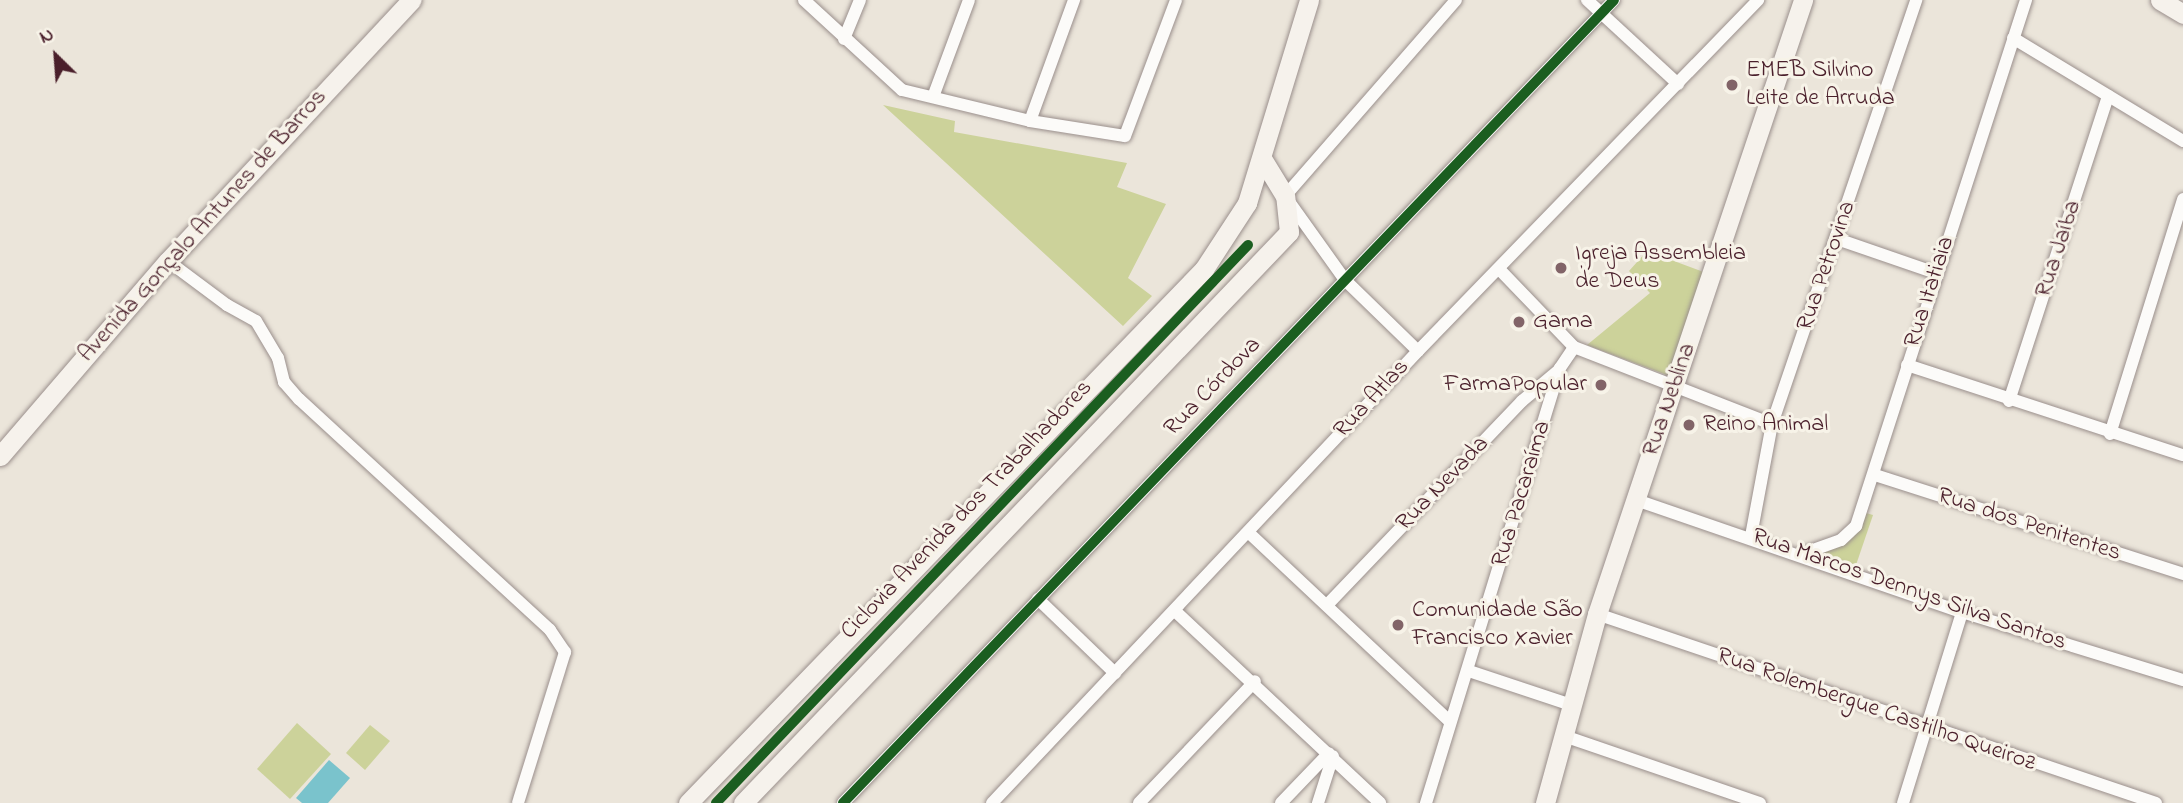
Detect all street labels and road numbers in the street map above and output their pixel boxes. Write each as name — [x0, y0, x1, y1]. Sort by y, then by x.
street label: Avenida Gonçalo Antunes de Barros — [73, 83, 333, 369]
street label: Rua Petrovina — [1791, 197, 1863, 335]
street label: Rua Jaíba — [2030, 197, 2088, 301]
street label: Rua Itatiaia — [1899, 233, 1961, 351]
street label: Rua Córdova — [1158, 331, 1268, 443]
street label: Rua Neblina — [1637, 340, 1703, 460]
street label: Rua Atlas — [1328, 353, 1416, 445]
street label: Ciclovia Avenida dos Trabalhadores — [835, 374, 1099, 646]
street label: Rua Pacaraíma — [1486, 417, 1558, 571]
street label: Rua Nevada — [1390, 430, 1496, 538]
street label: Rua dos Penitentes — [1934, 482, 2124, 568]
street label: Rua Marcos Dennys Silva Santos — [1748, 523, 2070, 657]
street label: Rua Rolembergue Castilho Queiroz — [1713, 642, 2039, 778]

